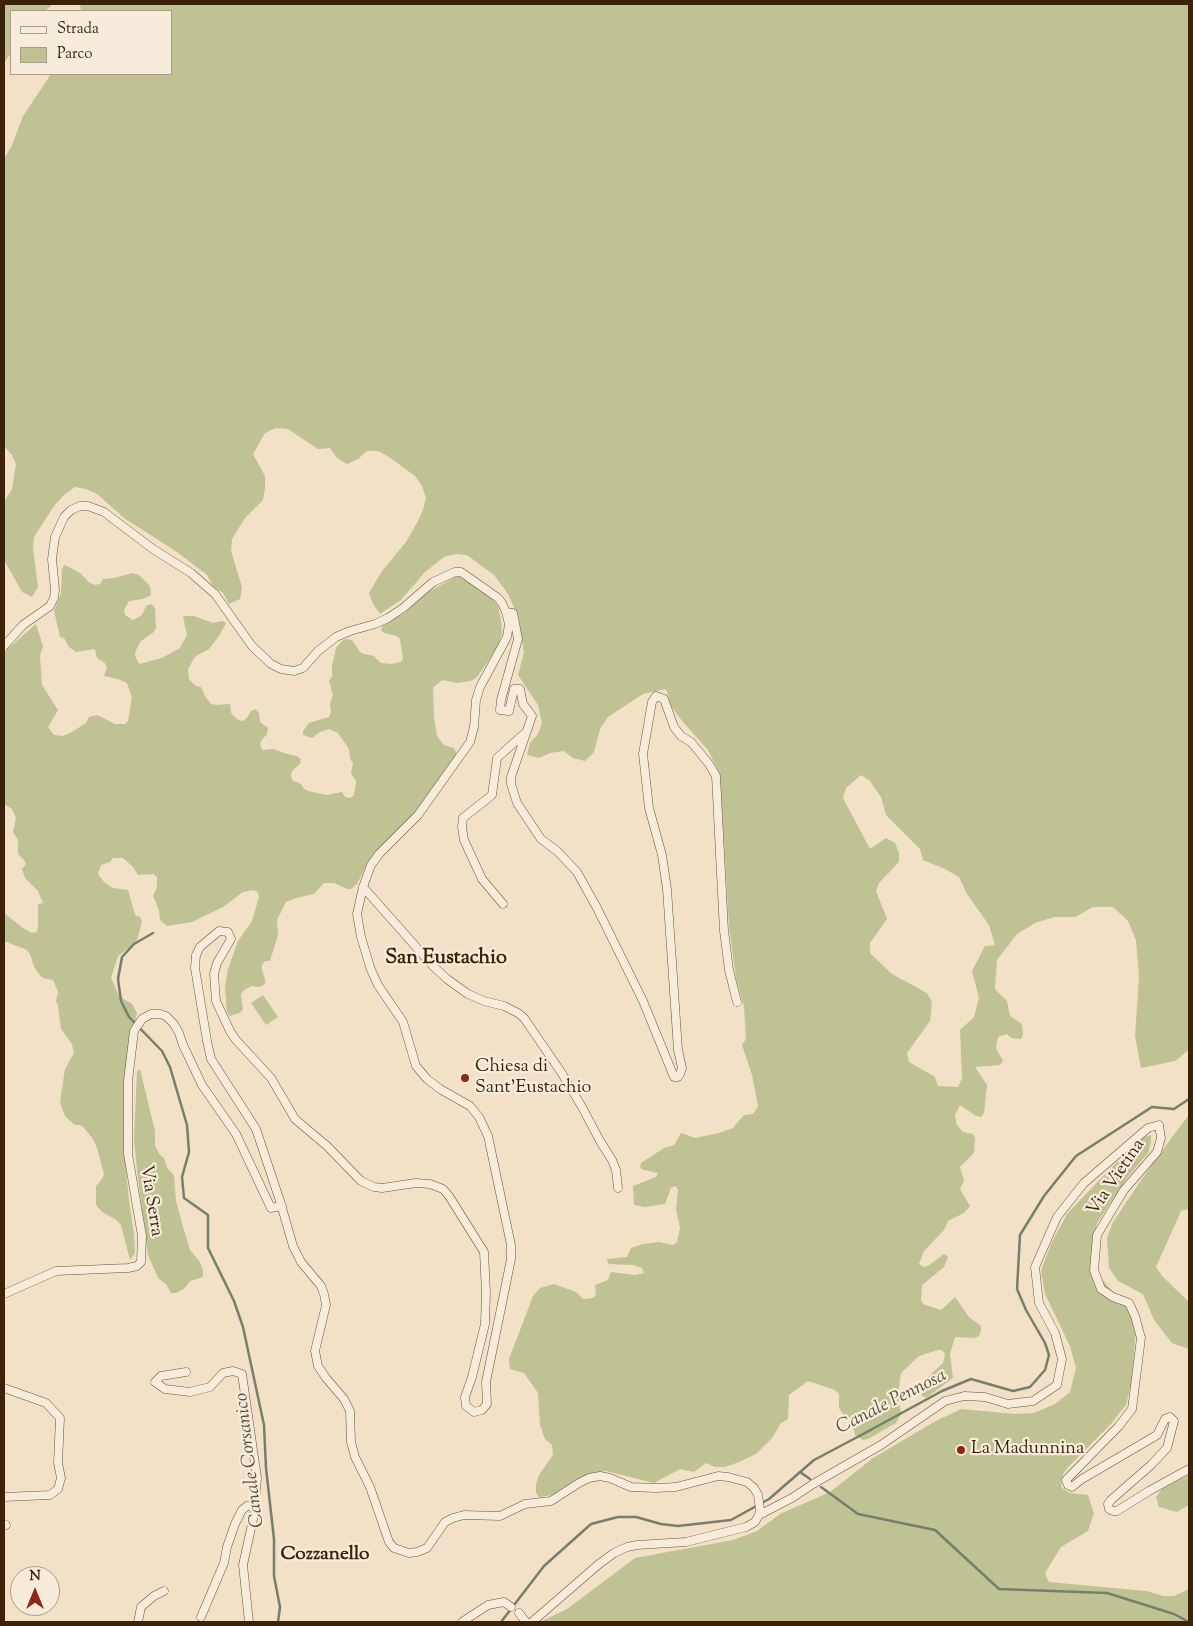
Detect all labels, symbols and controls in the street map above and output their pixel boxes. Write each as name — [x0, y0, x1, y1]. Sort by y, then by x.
legend — [10, 10, 172, 75]
text: Strada — [57, 19, 99, 40]
text: Parco — [57, 44, 93, 65]
district label: San Eustachio — [385, 948, 507, 972]
place label: Chiesa di Sant'Eustachio — [475, 1057, 591, 1100]
marker: Chiesa di Sant'Eustachio — [459, 1072, 471, 1084]
street label: Via Vietina — [1084, 1136, 1150, 1220]
street label: Via Serra — [134, 1164, 166, 1238]
water label: Canale Pennosa — [833, 1365, 951, 1441]
water label: Canale Corsanico — [231, 1391, 271, 1529]
place label: La Madunnina — [971, 1439, 1084, 1461]
marker: La Madunnina — [955, 1444, 967, 1456]
district label: Cozzanello — [281, 1545, 369, 1567]
north arrow — [10, 1566, 60, 1616]
text: N — [29, 1567, 41, 1587]

